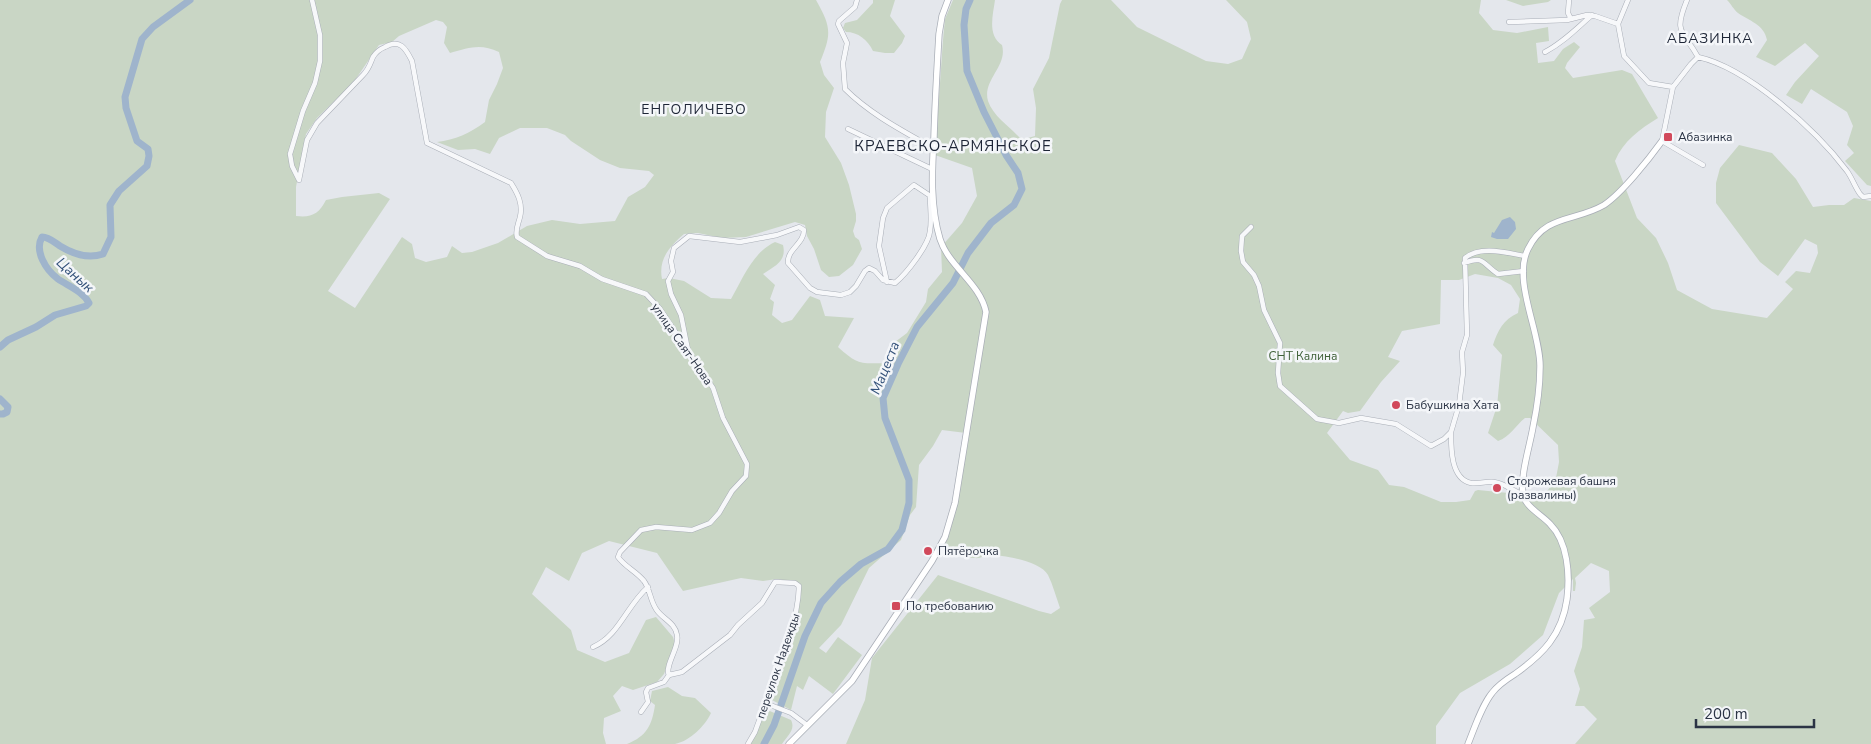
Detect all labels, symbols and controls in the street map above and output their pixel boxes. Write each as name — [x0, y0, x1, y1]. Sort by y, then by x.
district label: АБАЗИНКА — [1667, 29, 1753, 48]
district label: ЕНГОЛИЧЕВО — [641, 100, 747, 119]
place label: Абазинка — [1678, 129, 1733, 145]
marker: Абазинка — [1662, 131, 1674, 143]
district label: КРАЕВСКО-АРМЯНСКОЕ — [854, 136, 1052, 156]
water label: Цанык — [52, 253, 98, 297]
street label: улица Саят-Нова — [648, 300, 716, 388]
water label: Мацеста — [866, 339, 904, 397]
park label: СНТ Калина — [1268, 348, 1338, 364]
place label: Бабушкина Хата — [1406, 397, 1499, 413]
marker: Бабушкина Хата — [1390, 399, 1402, 411]
place label: Сторожевая башня (развалины) — [1507, 473, 1616, 503]
marker: Сторожевая башня (развалины) — [1491, 482, 1503, 494]
place label: Пятёрочка — [938, 543, 999, 559]
marker: Пятёрочка — [922, 545, 934, 557]
place label: По требованию — [906, 598, 994, 614]
marker: По требованию — [890, 600, 902, 612]
street label: переулок Надежды — [752, 611, 804, 721]
scale bar — [1696, 696, 1814, 728]
text: 200 m — [1704, 704, 1748, 724]

